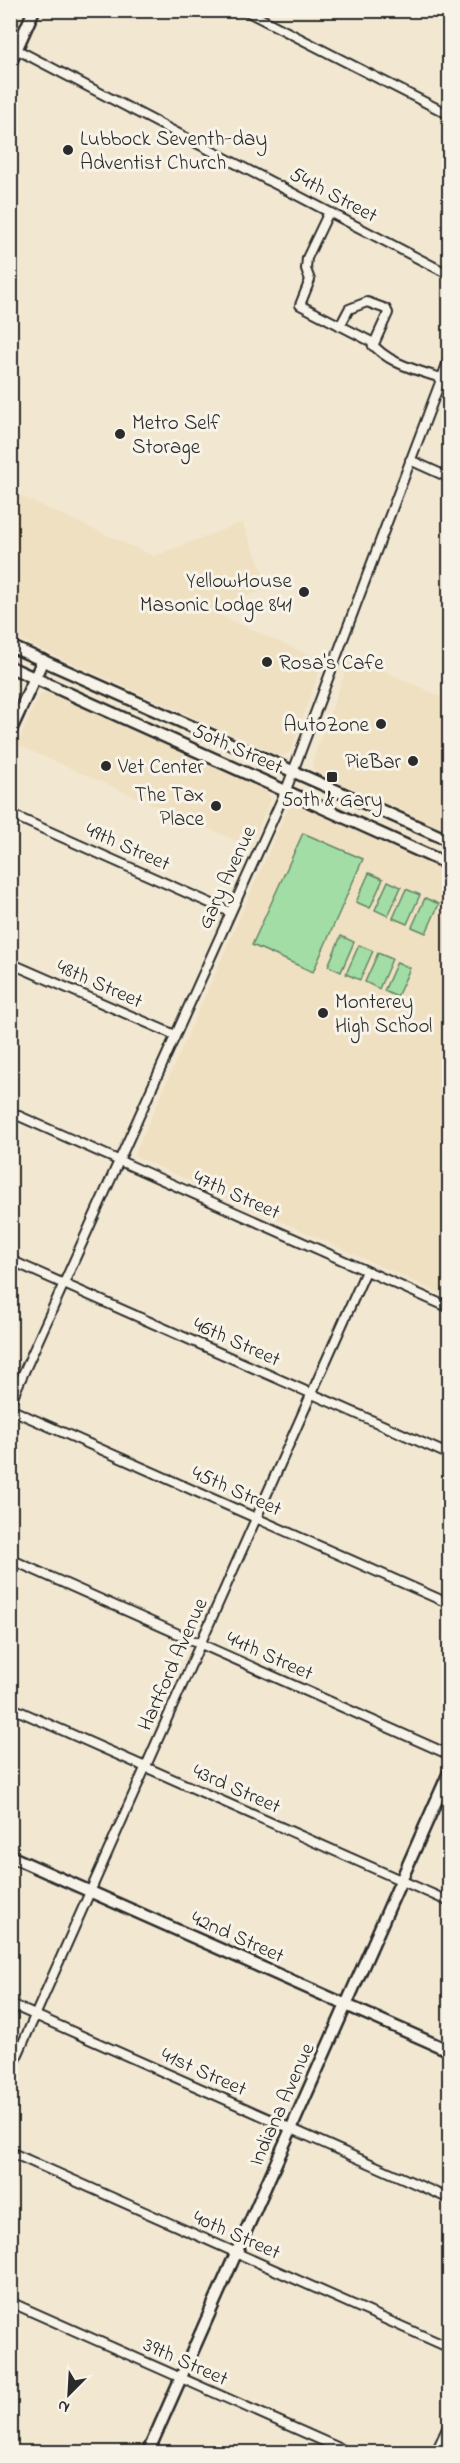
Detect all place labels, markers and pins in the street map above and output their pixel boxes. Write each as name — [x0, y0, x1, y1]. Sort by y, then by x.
place label: Lubbock Seventh-day Adventist Church — [80, 125, 267, 179]
marker: Lubbock Seventh-day Adventist Church — [61, 143, 75, 157]
place label: Metro Self Storage — [132, 409, 220, 465]
marker: Metro Self Storage — [113, 427, 127, 441]
place label: YellowHouse Masonic Lodge 841 — [140, 567, 293, 623]
marker: YellowHouse Masonic Lodge 841 — [297, 585, 311, 599]
place label: Rosa's Cafe — [279, 649, 384, 679]
marker: Rosa's Cafe — [260, 655, 274, 669]
place label: AutoZone — [284, 711, 370, 741]
marker: AutoZone — [374, 717, 388, 731]
place label: PieBar — [345, 748, 401, 778]
place label: Vet Center — [117, 753, 204, 783]
marker: PieBar — [406, 754, 420, 768]
marker: Vet Center — [99, 759, 113, 773]
marker: 50th & Gary — [325, 770, 339, 784]
place label: The Tax Place — [135, 781, 205, 835]
place label: 50th & Gary — [282, 786, 382, 818]
marker: The Tax Place — [209, 799, 223, 813]
place label: Monterey High School — [335, 988, 432, 1044]
marker: Monterey High School — [316, 1006, 330, 1020]

